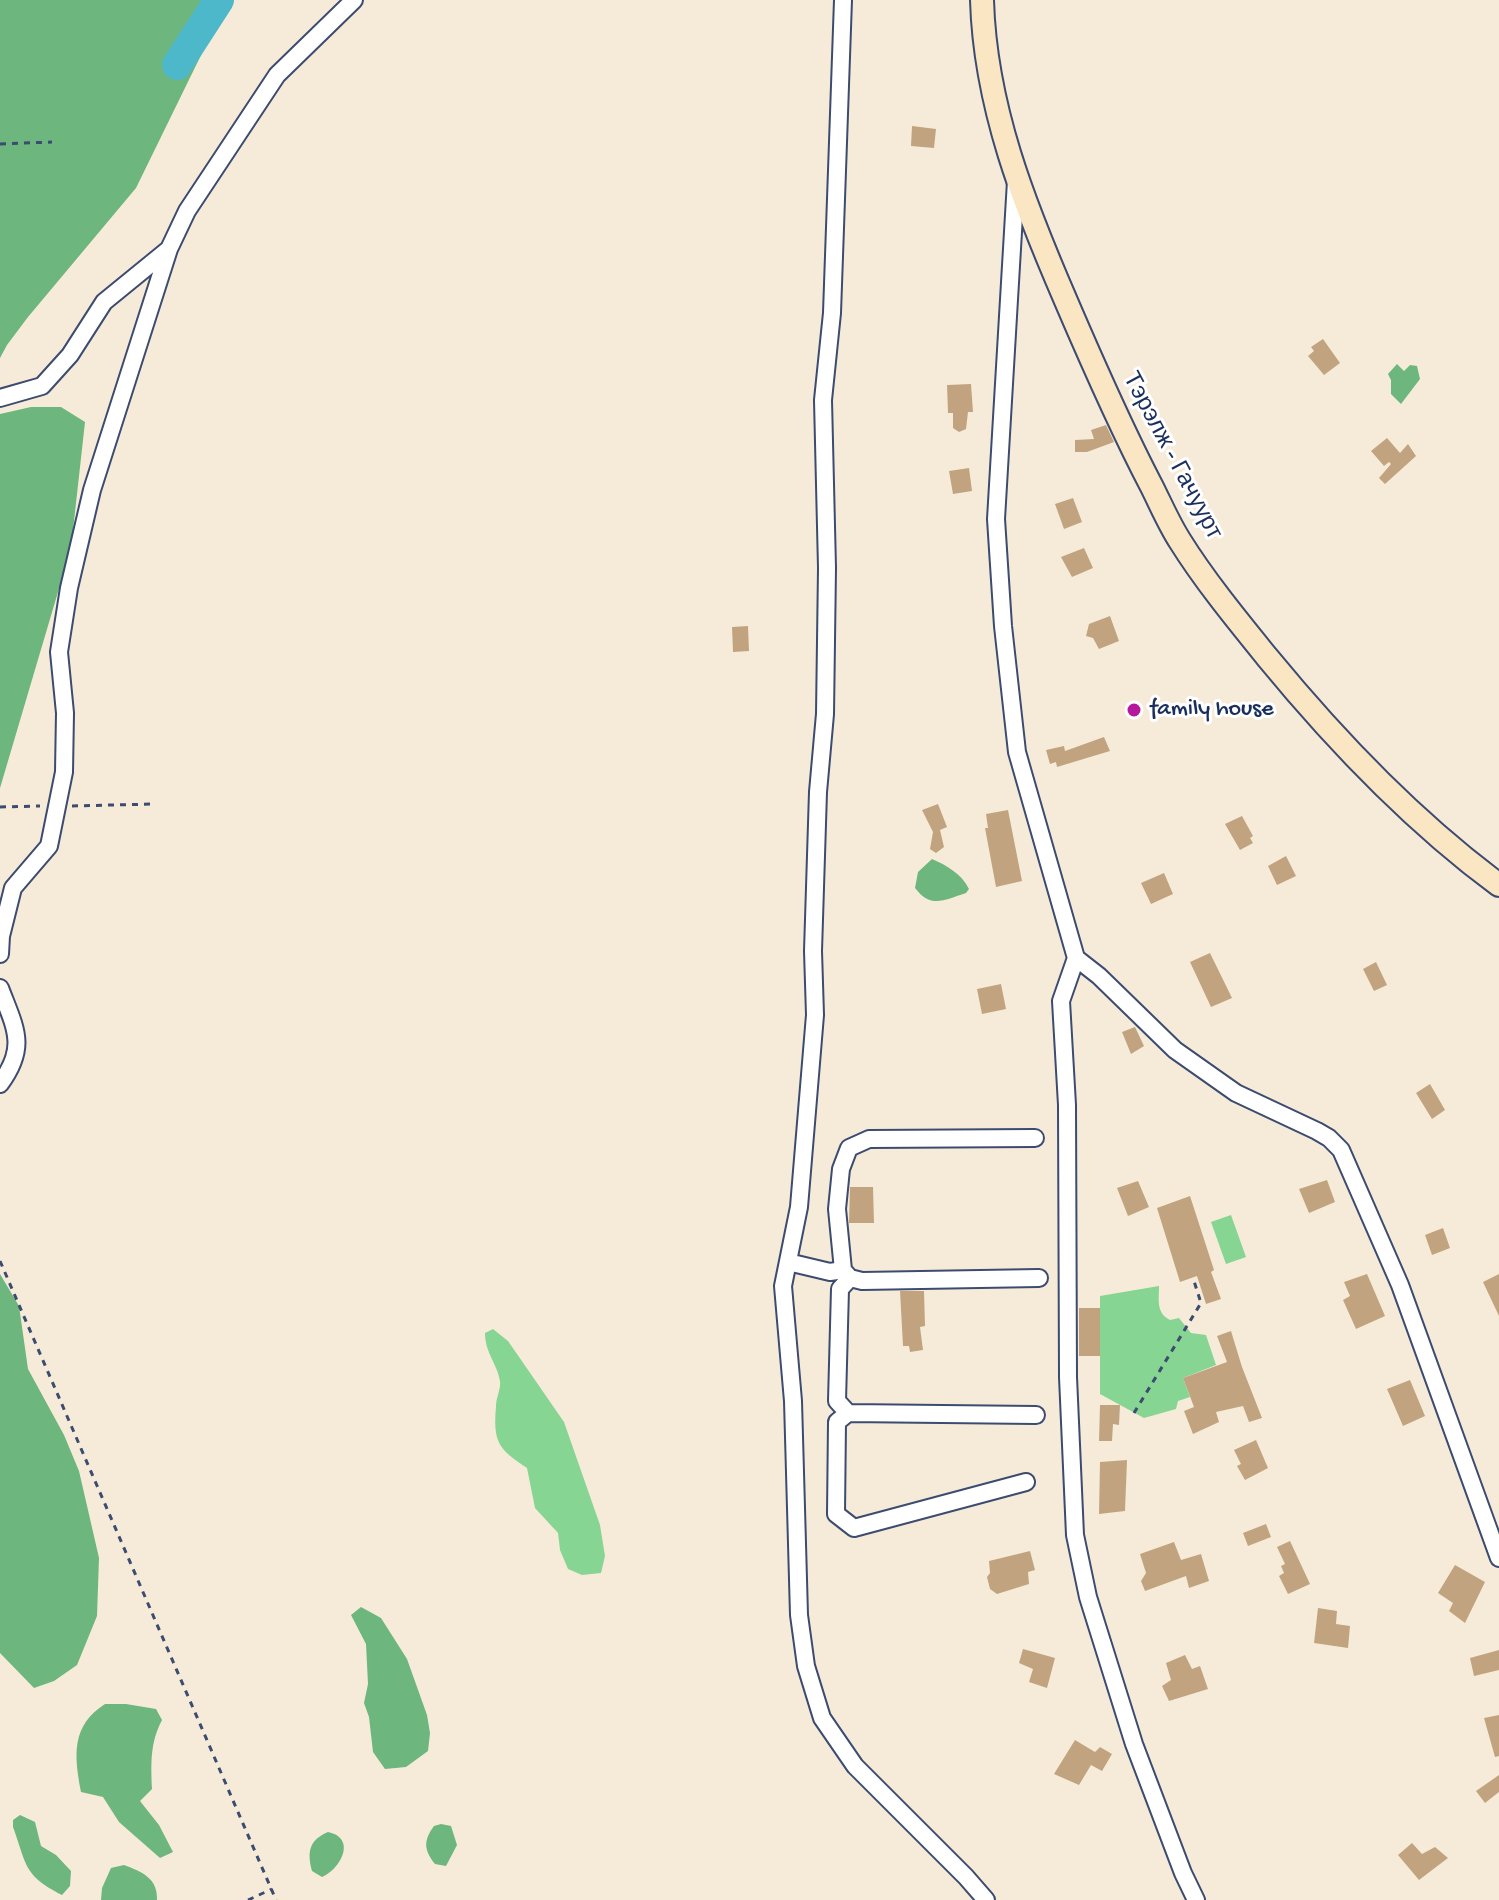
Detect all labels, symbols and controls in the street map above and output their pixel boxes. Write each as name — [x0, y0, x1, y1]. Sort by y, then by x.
street label: Тэрэлж - Гачуурт — [1114, 368, 1226, 546]
place label: family house — [1150, 696, 1274, 724]
marker: family house — [1125, 701, 1143, 719]

